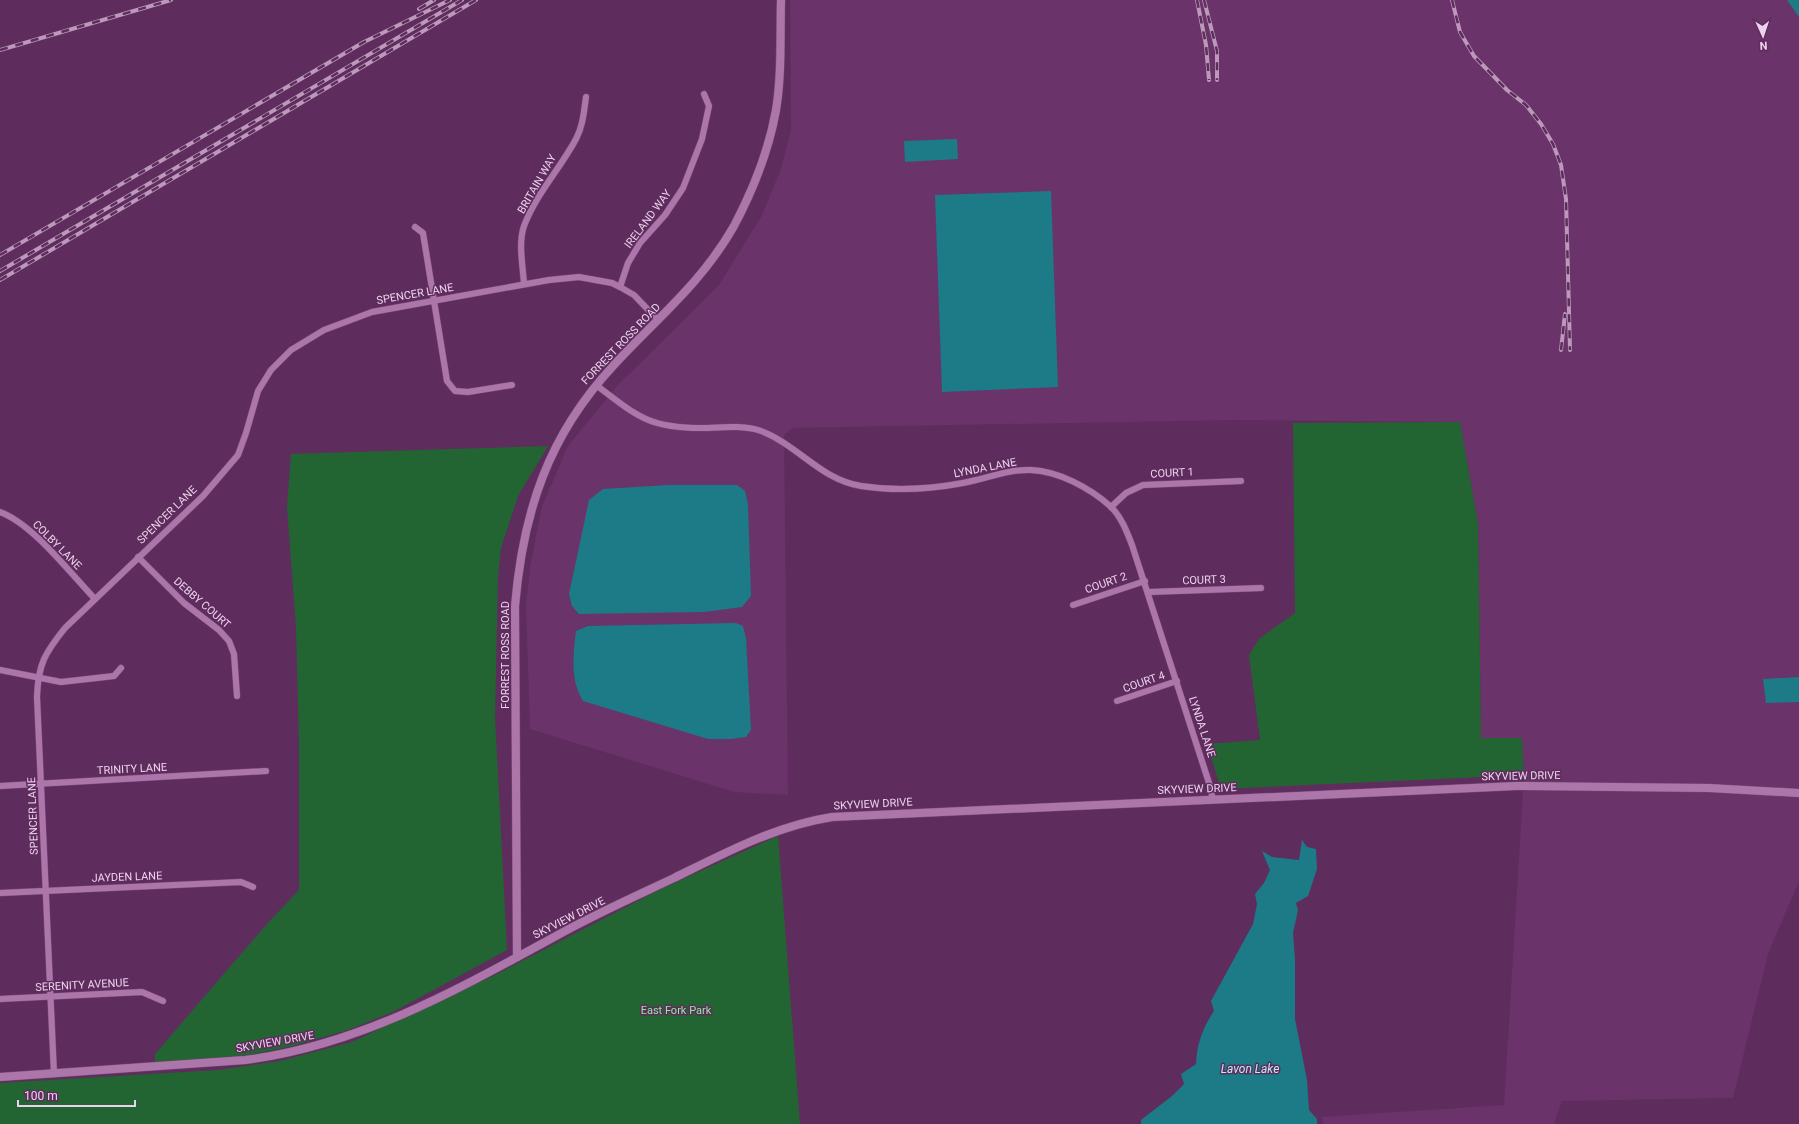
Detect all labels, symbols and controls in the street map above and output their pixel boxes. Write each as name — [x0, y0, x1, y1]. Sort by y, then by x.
north arrow — [1743, 16, 1783, 56]
text: N — [1759, 39, 1768, 52]
street label: BRITAIN WAY — [515, 152, 559, 216]
street label: IRELAND WAY — [622, 187, 674, 251]
street label: SPENCER LANE — [376, 281, 454, 307]
street label: FORREST ROSS ROAD — [579, 301, 663, 387]
street label: LYNDA LANE — [953, 456, 1017, 480]
street label: COURT 1 — [1150, 465, 1194, 481]
street label: SPENCER LANE — [135, 483, 199, 547]
street label: COLBY LANE — [30, 518, 84, 572]
street label: COURT 2 — [1083, 570, 1129, 596]
street label: COURT 3 — [1182, 573, 1226, 587]
street label: DEBBY COURT — [171, 575, 233, 631]
street label: FORREST ROSS ROAD — [499, 601, 512, 709]
street label: COURT 4 — [1121, 669, 1167, 695]
street label: LYNDA LANE — [1186, 695, 1218, 759]
street label: TRINITY LANE — [97, 761, 167, 777]
street label: SKYVIEW DRIVE — [1481, 769, 1561, 783]
street label: SPENCER LANE — [25, 777, 41, 855]
street label: SKYVIEW DRIVE — [1157, 781, 1237, 797]
street label: SKYVIEW DRIVE — [833, 795, 913, 813]
street label: JAYDEN LANE — [92, 869, 162, 885]
street label: SKYVIEW DRIVE — [531, 894, 607, 942]
street label: SERENITY AVENUE — [35, 976, 129, 994]
park label: East Fork Park — [641, 1004, 712, 1017]
street label: SKYVIEW DRIVE — [235, 1029, 315, 1055]
water label: Lavon Lake — [1221, 1062, 1279, 1076]
scale bar — [18, 1082, 135, 1108]
text: 100 m — [24, 1089, 58, 1103]

